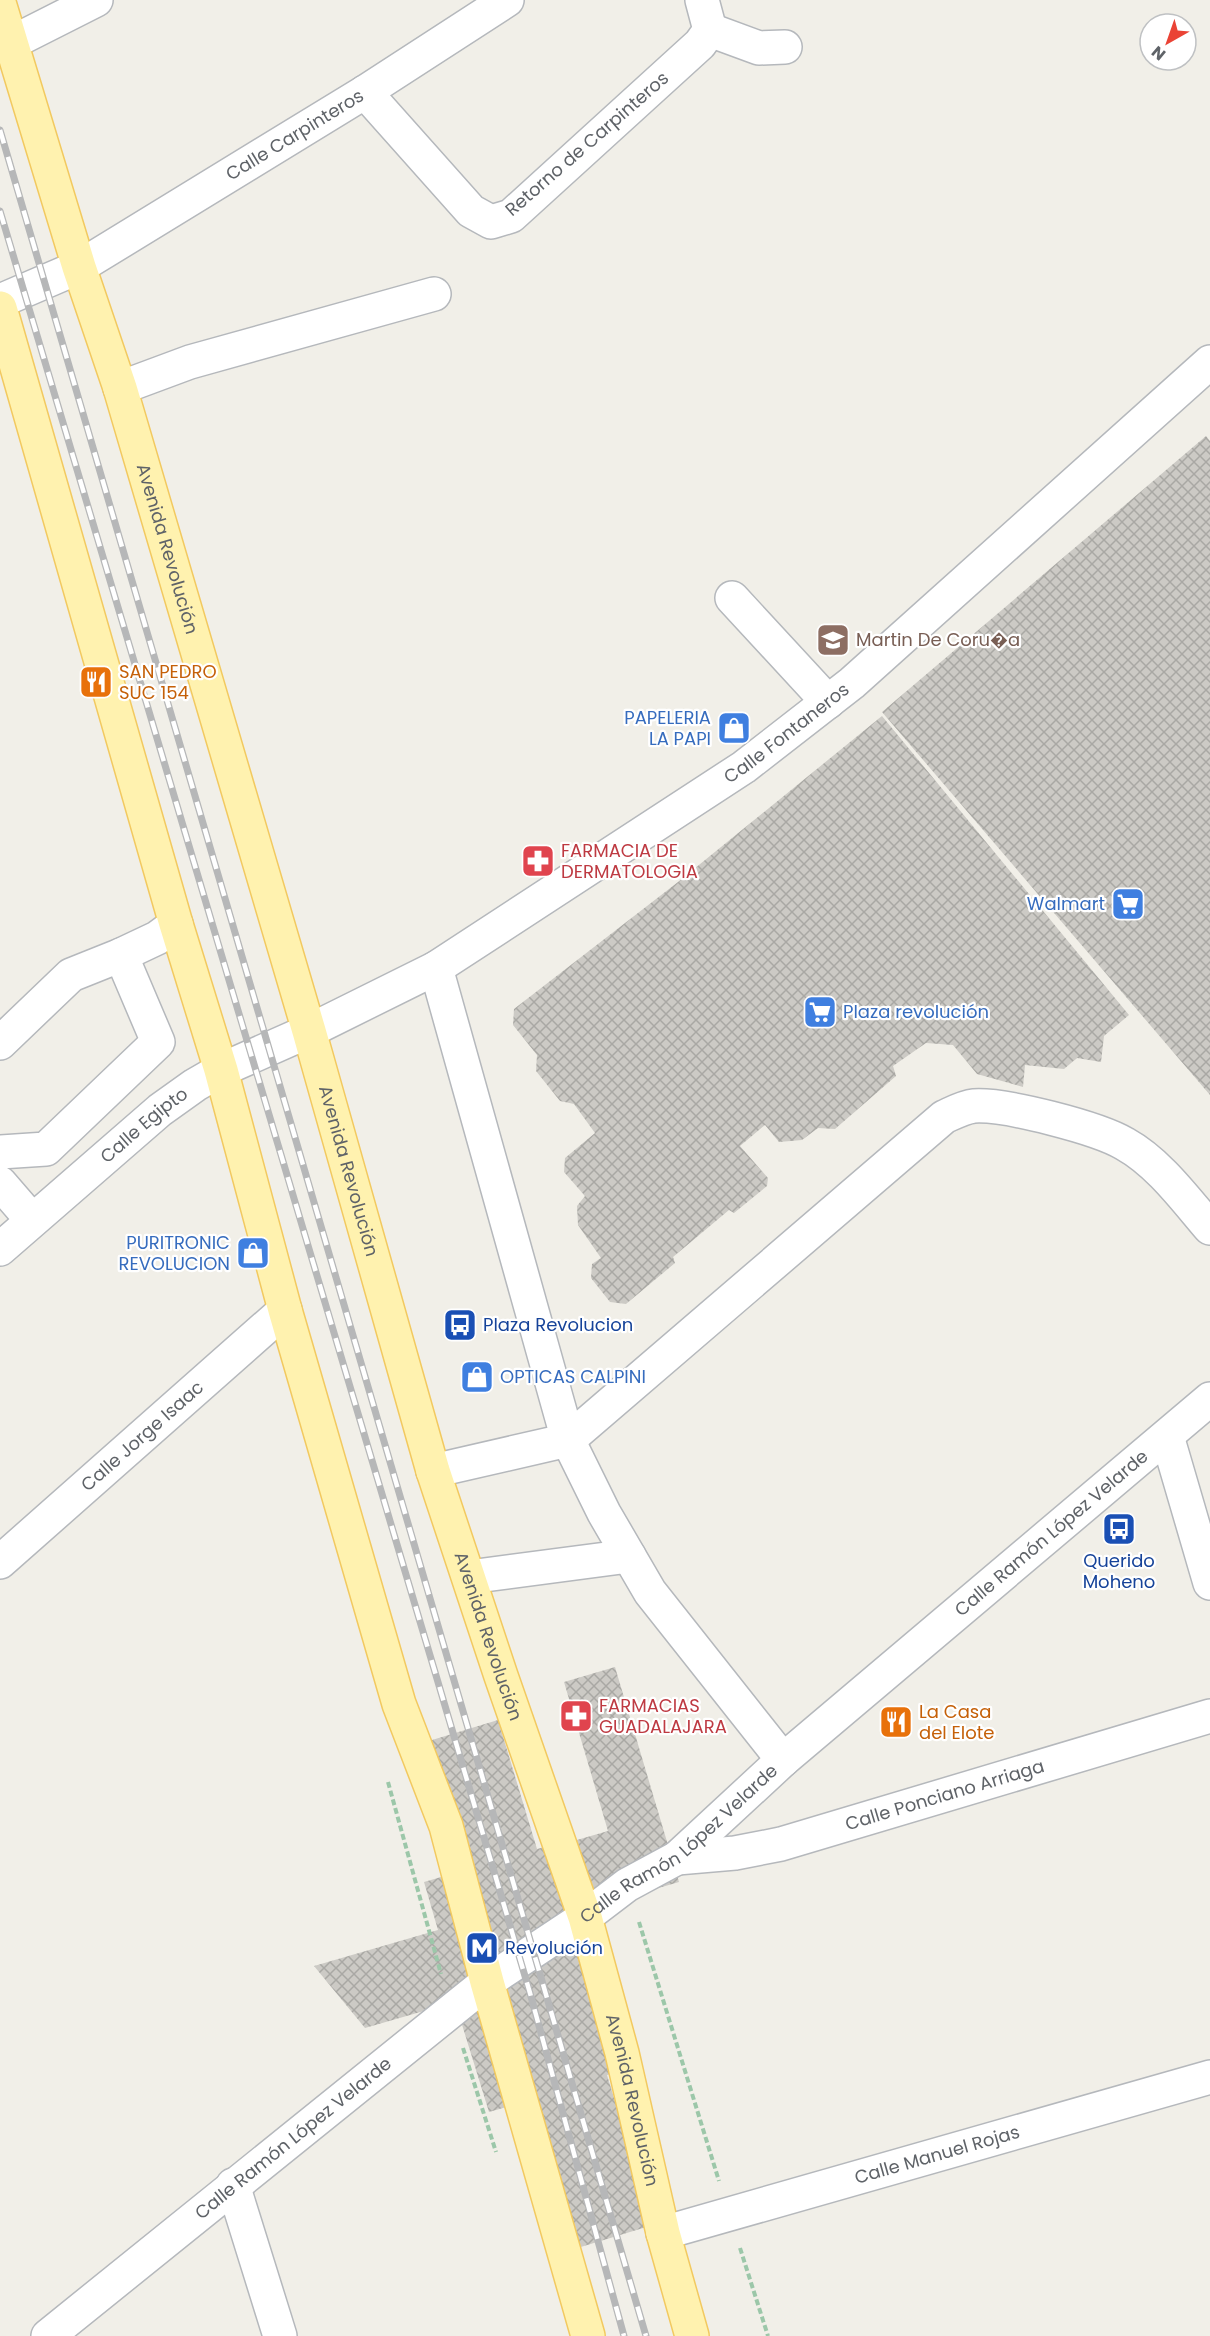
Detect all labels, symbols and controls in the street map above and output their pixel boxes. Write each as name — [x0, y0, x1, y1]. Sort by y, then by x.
north arrow — [1138, 12, 1198, 72]
text: N — [1147, 40, 1171, 66]
street label: Retorno de Carpinteros — [500, 66, 674, 222]
street label: Calle Carpinteros — [221, 83, 368, 186]
street label: Avenida Revolución — [131, 460, 205, 637]
school or university icon: Martin De Coru�a — [815, 622, 851, 658]
place label: Martin De Coru�a — [856, 627, 1020, 652]
place label: SAN PEDRO SUC 154 — [119, 659, 217, 705]
restaurant icon: SAN PEDRO SUC 154 — [78, 664, 114, 700]
street label: Calle Fontaneros — [719, 677, 854, 789]
place label: PAPELERIA LA PAPI — [624, 705, 711, 751]
shop icon: PAPELERIA LA PAPI — [716, 710, 752, 746]
place label: FARMACIA DE DERMATOLOGIA — [561, 838, 698, 884]
pharmacy icon: FARMACIA DE DERMATOLOGIA — [520, 843, 556, 879]
supermarket icon: Walmart — [1110, 886, 1146, 922]
place label: Walmart — [1027, 891, 1105, 916]
supermarket icon: Plaza revolución — [802, 994, 838, 1030]
place label: Plaza revolución — [843, 999, 989, 1024]
street label: Calle Egipto — [95, 1081, 193, 1169]
street label: Avenida Revolución — [313, 1082, 385, 1259]
place label: PURITRONIC REVOLUCION — [118, 1230, 230, 1276]
shop icon: PURITRONIC REVOLUCION — [235, 1235, 271, 1271]
bus stop icon: Plaza Revolucion — [442, 1307, 478, 1343]
place label: Plaza Revolucion — [483, 1312, 633, 1337]
shop icon: OPTICAS CALPINI — [459, 1359, 495, 1395]
place label: OPTICAS CALPINI — [500, 1364, 646, 1389]
street label: Calle Jorge Isaac — [75, 1375, 209, 1497]
street label: Calle Ramón López Velarde — [949, 1444, 1153, 1622]
bus stop icon: Querido Moheno — [1101, 1511, 1137, 1547]
street label: Avenida Revolución — [449, 1548, 529, 1724]
place label: Querido Moheno — [1083, 1548, 1155, 1594]
place label: FARMACIAS GUADALAJARA — [599, 1693, 727, 1739]
pharmacy icon: FARMACIAS GUADALAJARA — [558, 1698, 594, 1734]
place label: La Casa del Elote — [919, 1699, 994, 1745]
restaurant icon: La Casa del Elote — [878, 1704, 914, 1740]
street label: Calle Ponciano Arriaga — [842, 1753, 1047, 1836]
street label: Calle Ramón López Velarde — [574, 1758, 783, 1929]
metro station icon: Revolución — [464, 1930, 500, 1966]
place label: Revolución — [505, 1935, 603, 1960]
street label: Avenida Revolución — [600, 2011, 665, 2189]
street label: Calle Ramón López Velarde — [189, 2051, 397, 2225]
street label: Calle Manuel Rojas — [851, 2119, 1022, 2190]

